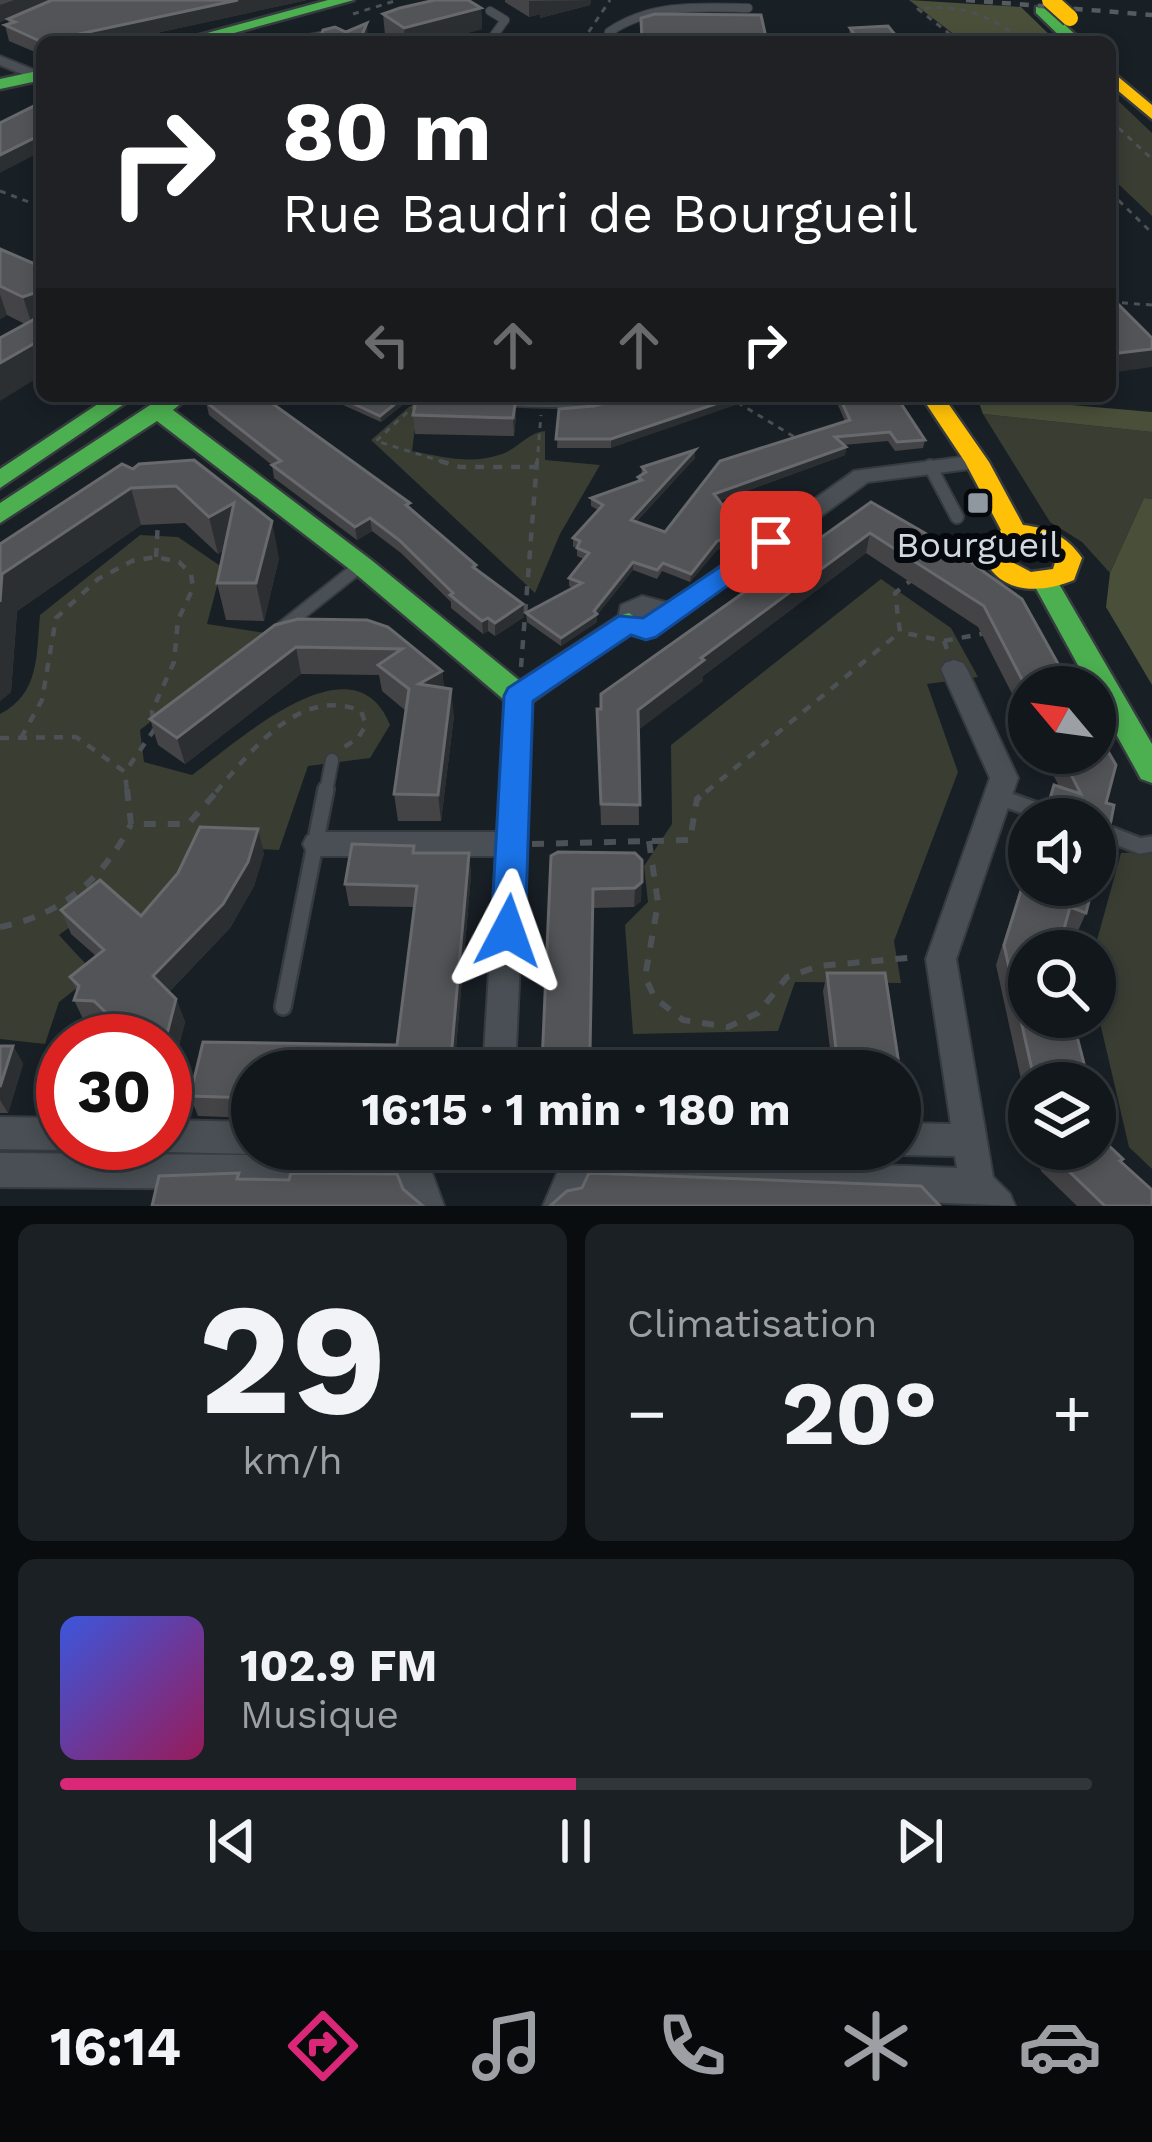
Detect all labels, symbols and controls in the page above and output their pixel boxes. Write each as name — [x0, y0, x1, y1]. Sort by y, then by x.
text: 80 m — [282, 82, 492, 180]
icon: right — [84, 84, 240, 240]
text: Rue Baudri de Bourgueil — [282, 182, 917, 245]
icon: left — [354, 312, 420, 378]
icon: ahead — [480, 312, 546, 378]
icon: ahead — [606, 312, 672, 378]
icon: right — [732, 312, 798, 378]
marker: Bourgueil — [965, 490, 991, 516]
pin — [720, 491, 822, 593]
icon: arrive — [738, 509, 804, 575]
place label: Bourgueil — [896, 524, 1060, 566]
north arrow — [1008, 666, 1116, 774]
map controls — [1008, 666, 1116, 1170]
button: sound — [1008, 798, 1116, 906]
position arrow — [445, 868, 571, 994]
button: search — [1008, 930, 1116, 1038]
speed limit sign: 30 — [36, 1014, 192, 1170]
button: layers — [1008, 1062, 1116, 1170]
text: 16:15 · 1 min · 180 m — [361, 1083, 791, 1136]
text: 29 — [198, 1268, 387, 1451]
text: Climatisation — [627, 1301, 877, 1346]
text: 20° — [781, 1360, 938, 1466]
text: − — [627, 1375, 667, 1452]
text: + — [1052, 1375, 1092, 1452]
text: km/h — [242, 1438, 343, 1483]
text: 102.9 FM — [240, 1639, 437, 1692]
text: Musique — [240, 1692, 399, 1737]
icon: previous — [199, 1808, 265, 1874]
icon: pause — [543, 1808, 609, 1874]
icon: next — [887, 1808, 953, 1874]
icon: directions — [281, 2004, 365, 2088]
icon: music — [465, 2004, 549, 2088]
icon: phone — [650, 2004, 734, 2088]
icon: climate — [834, 2004, 918, 2088]
icon: car — [1018, 2004, 1102, 2088]
text: 16:14 — [50, 2015, 181, 2078]

